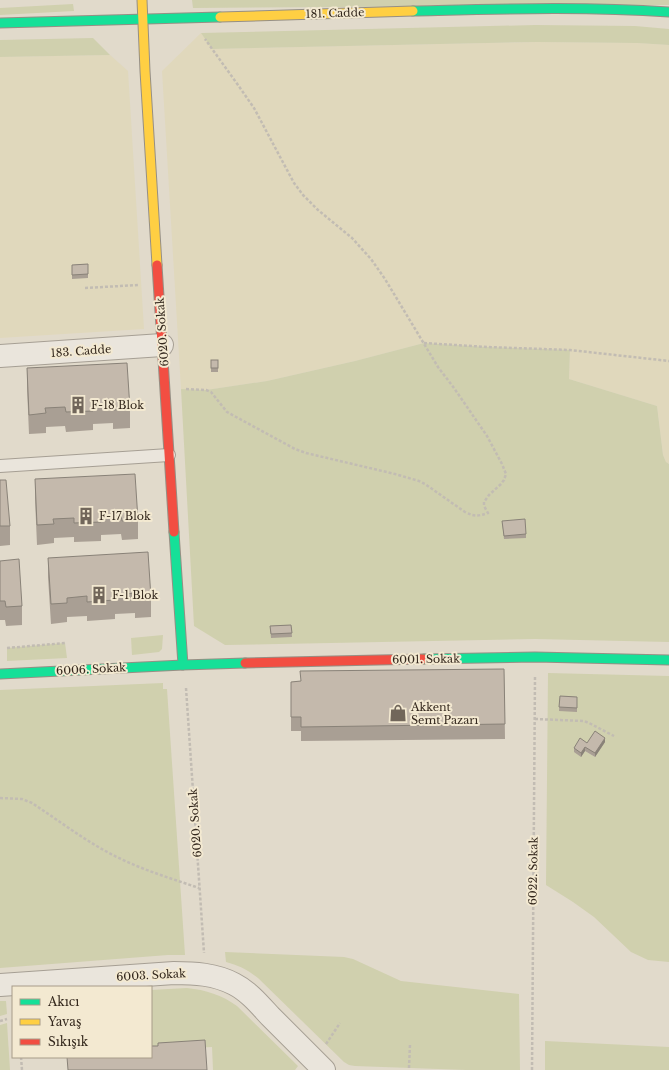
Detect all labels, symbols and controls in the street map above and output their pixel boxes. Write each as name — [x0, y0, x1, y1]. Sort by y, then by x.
street label: 181. Cadde — [305, 5, 365, 21]
street label: 6020. Sokak — [153, 297, 171, 367]
street label: 183. Cadde — [50, 342, 112, 360]
building icon: F-18 Blok — [68, 395, 88, 415]
place label: F-18 Blok — [91, 398, 144, 412]
building icon: F-17 Blok — [76, 506, 96, 526]
place label: F-17 Blok — [99, 509, 151, 523]
building icon: F-1 Blok — [89, 585, 109, 605]
place label: F-1 Blok — [112, 588, 158, 602]
street label: 6001. Sokak — [392, 651, 460, 667]
street label: 6006. Sokak — [56, 660, 126, 678]
place label: Akkent Semt Pazarı — [410, 700, 479, 727]
shop icon: Akkent Semt Pazarı — [388, 703, 408, 723]
street label: 6020. Sokak — [186, 788, 204, 858]
street label: 6022. Sokak — [525, 836, 541, 905]
street label: 6003. Sokak — [116, 966, 186, 984]
legend — [12, 986, 152, 1058]
text: Akıcı — [47, 994, 79, 1009]
text: Yavaş — [47, 1014, 81, 1029]
text: Sıkışık — [48, 1034, 89, 1049]

